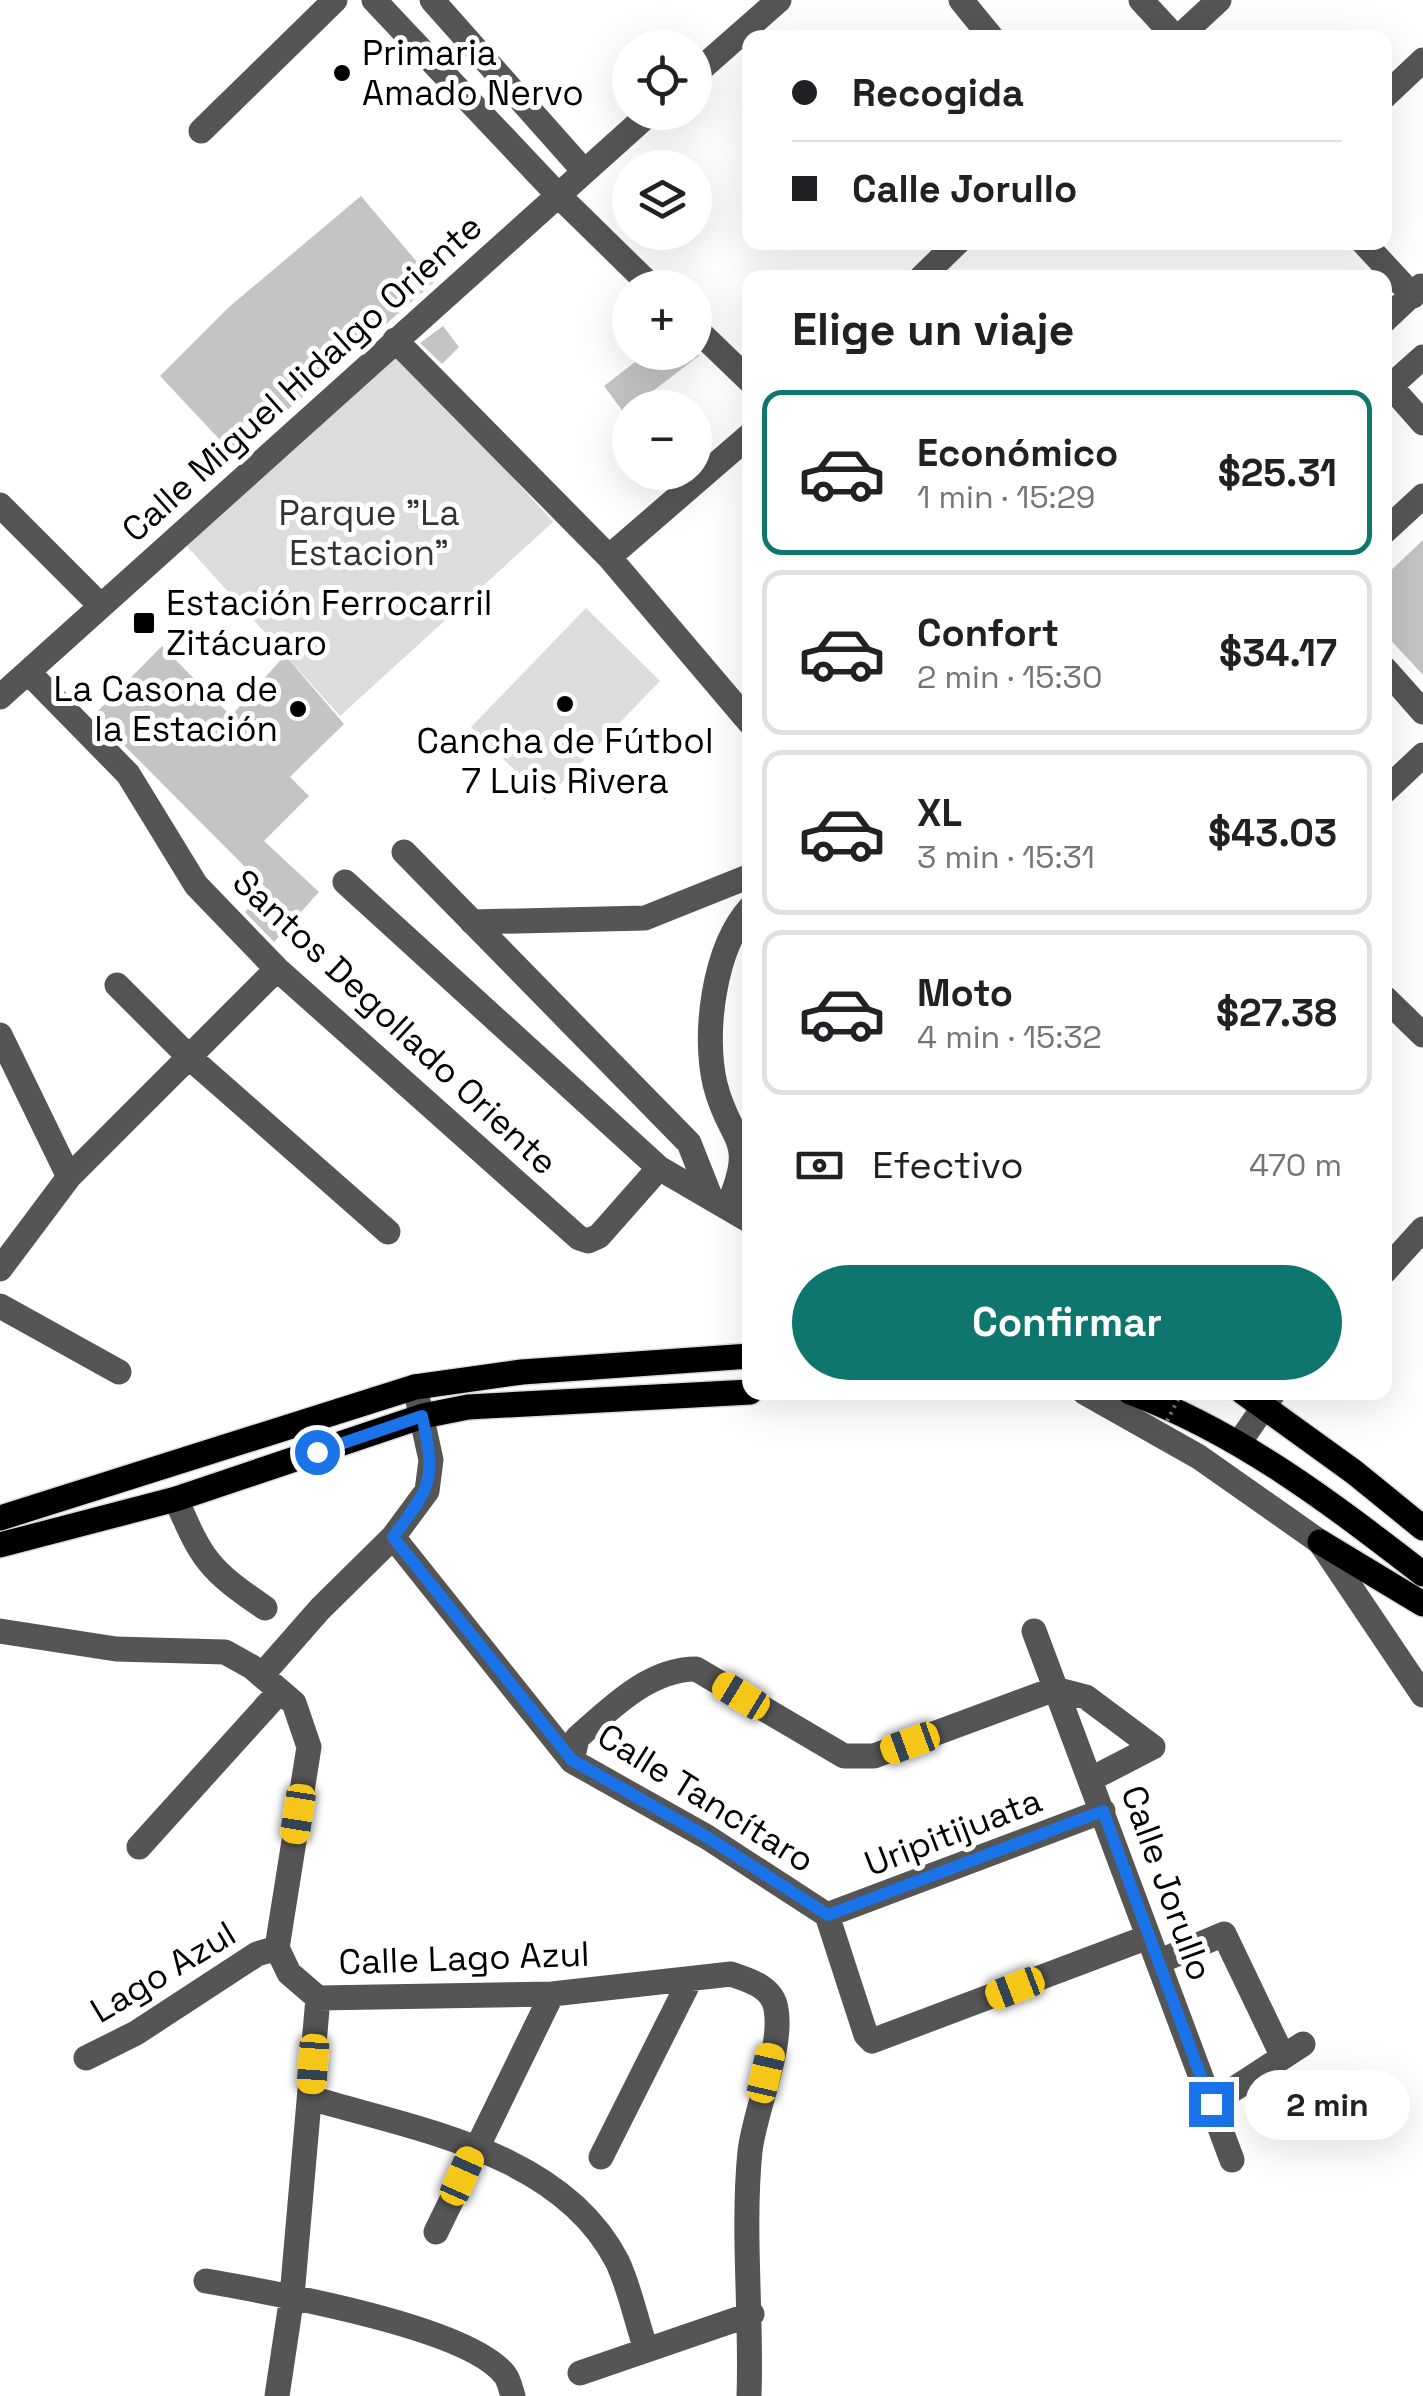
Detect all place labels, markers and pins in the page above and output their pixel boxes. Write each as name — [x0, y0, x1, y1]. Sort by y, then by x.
place label: Primaria Amado Nervo — [362, 31, 584, 115]
marker: Primaria Amado Nervo — [331, 62, 353, 84]
place label: Estación Ferrocarril Zitácuaro — [166, 581, 492, 665]
marker: Estación Ferrocarril Zitácuaro — [131, 610, 157, 636]
place label: La Casona de la Estación — [53, 667, 278, 751]
marker: Cancha de Fútbol 7 Luis Rivera — [554, 693, 576, 715]
marker: La Casona de la Estación — [287, 698, 309, 720]
place label: Cancha de Fútbol 7 Luis Rivera — [417, 719, 713, 803]

